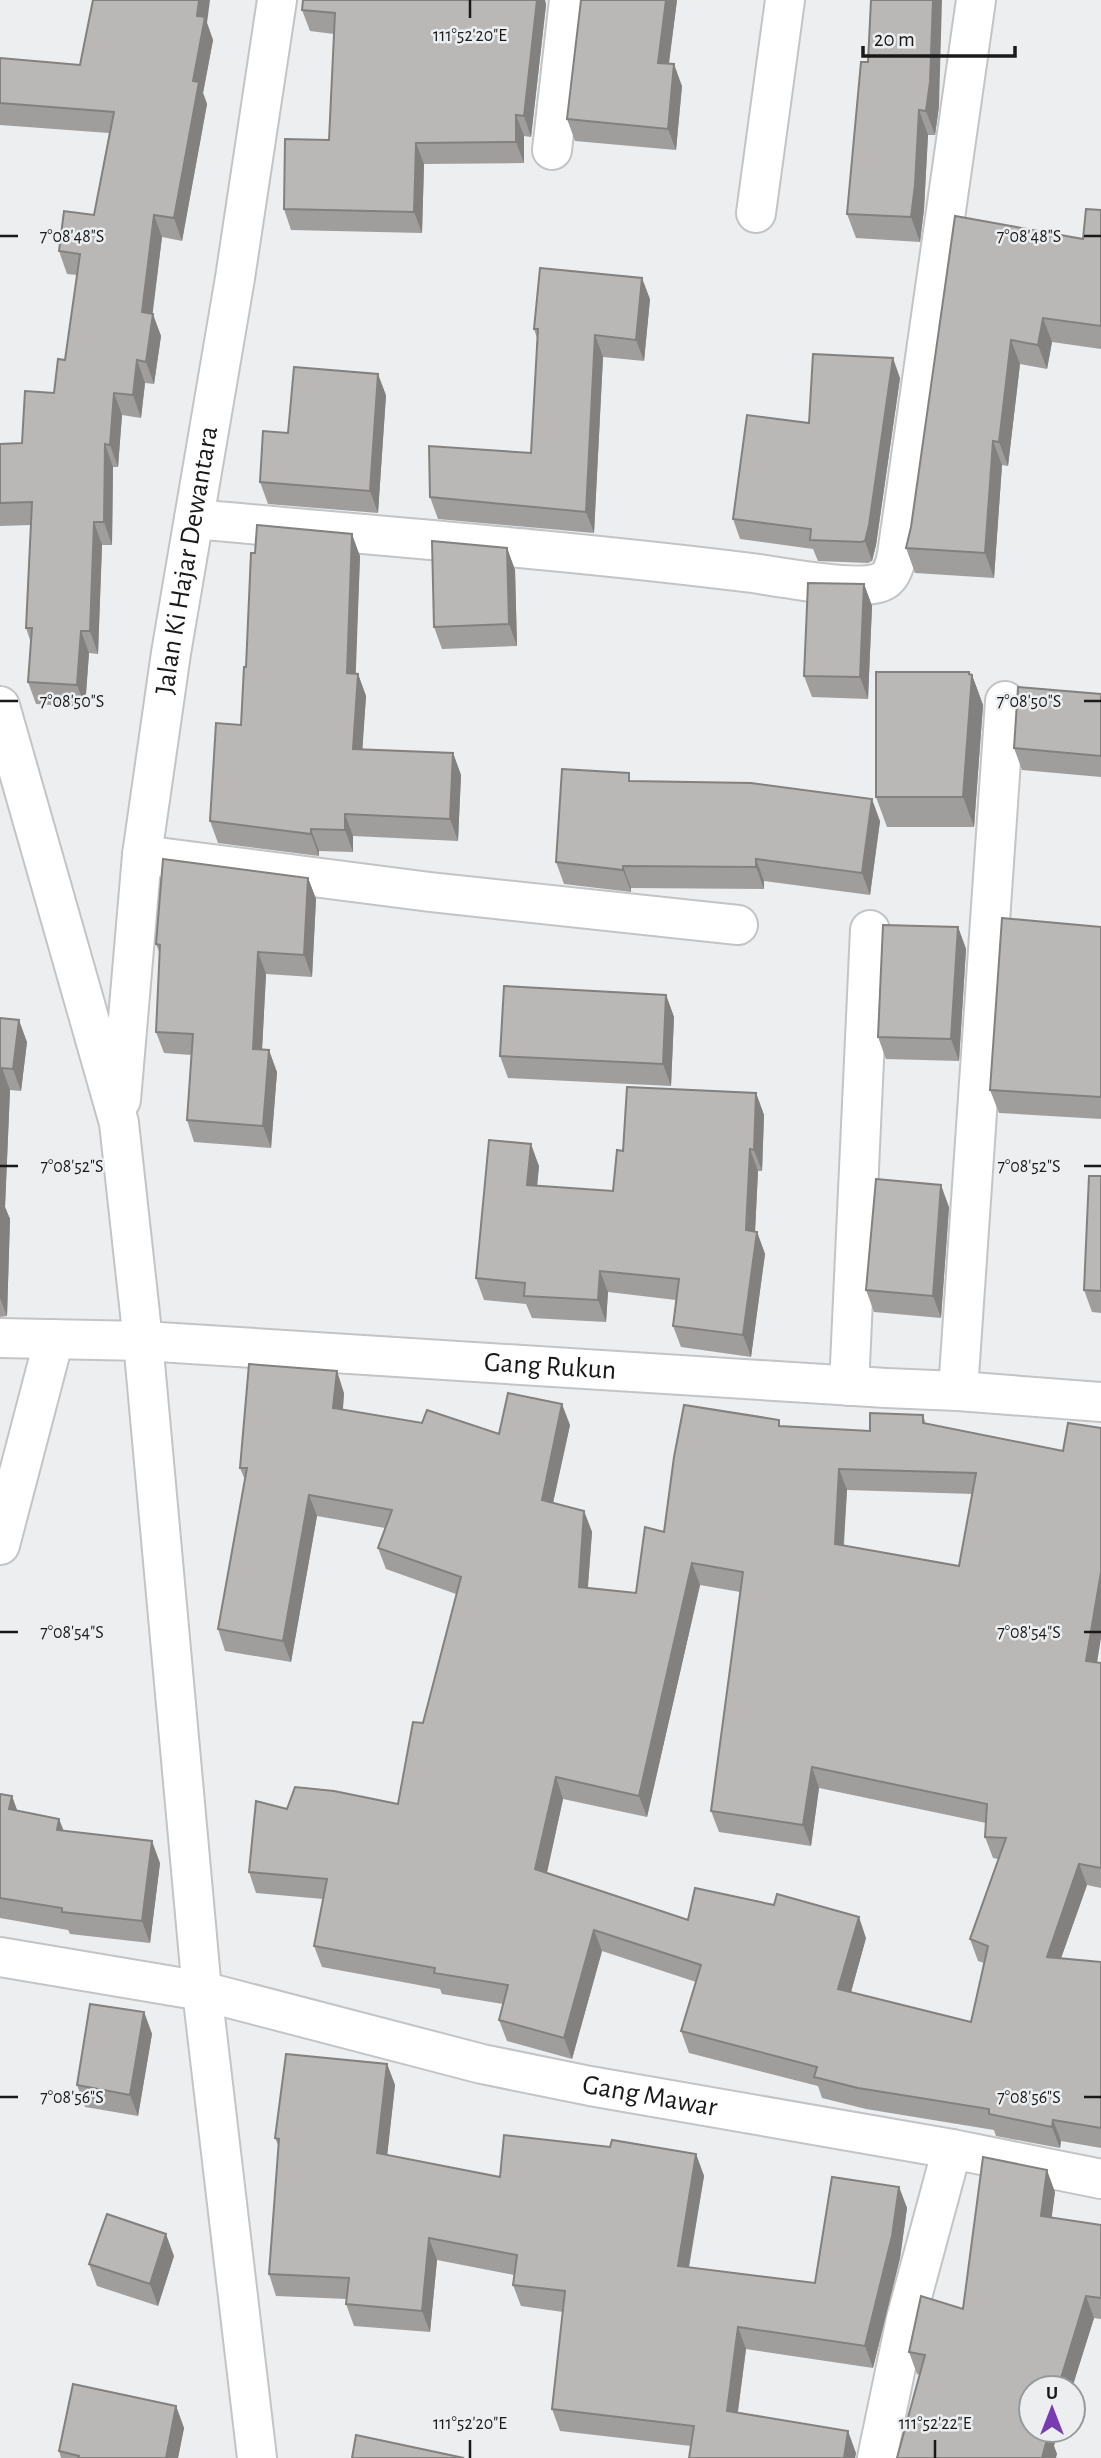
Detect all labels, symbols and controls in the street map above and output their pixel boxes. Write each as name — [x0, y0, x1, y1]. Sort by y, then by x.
scale bar — [863, 14, 1015, 58]
text: 111°52'20"E — [433, 27, 507, 45]
text: 20 m — [874, 29, 915, 50]
text: 7°08'48"S — [40, 228, 104, 246]
text: 7°08'48"S — [997, 228, 1061, 246]
street label: Jalan Ki Hajar Dewantara — [151, 424, 223, 696]
text: 7°08'50"S — [40, 693, 104, 711]
text: 7°08'50"S — [997, 693, 1061, 711]
text: 7°08'52"S — [40, 1158, 104, 1176]
text: 7°08'52"S — [997, 1158, 1061, 1176]
street label: Gang Rukun — [483, 1349, 617, 1385]
text: 7°08'54"S — [40, 1624, 104, 1642]
text: 7°08'54"S — [997, 1624, 1061, 1642]
street label: Gang Mawar — [580, 2071, 719, 2122]
text: 7°08'56"S — [40, 2089, 104, 2107]
text: 7°08'56"S — [997, 2089, 1061, 2107]
north arrow — [1017, 2374, 1087, 2444]
text: U — [1046, 2384, 1058, 2403]
text: 111°52'20"E — [433, 2415, 507, 2433]
text: 111°52'22"E — [899, 2415, 972, 2433]

